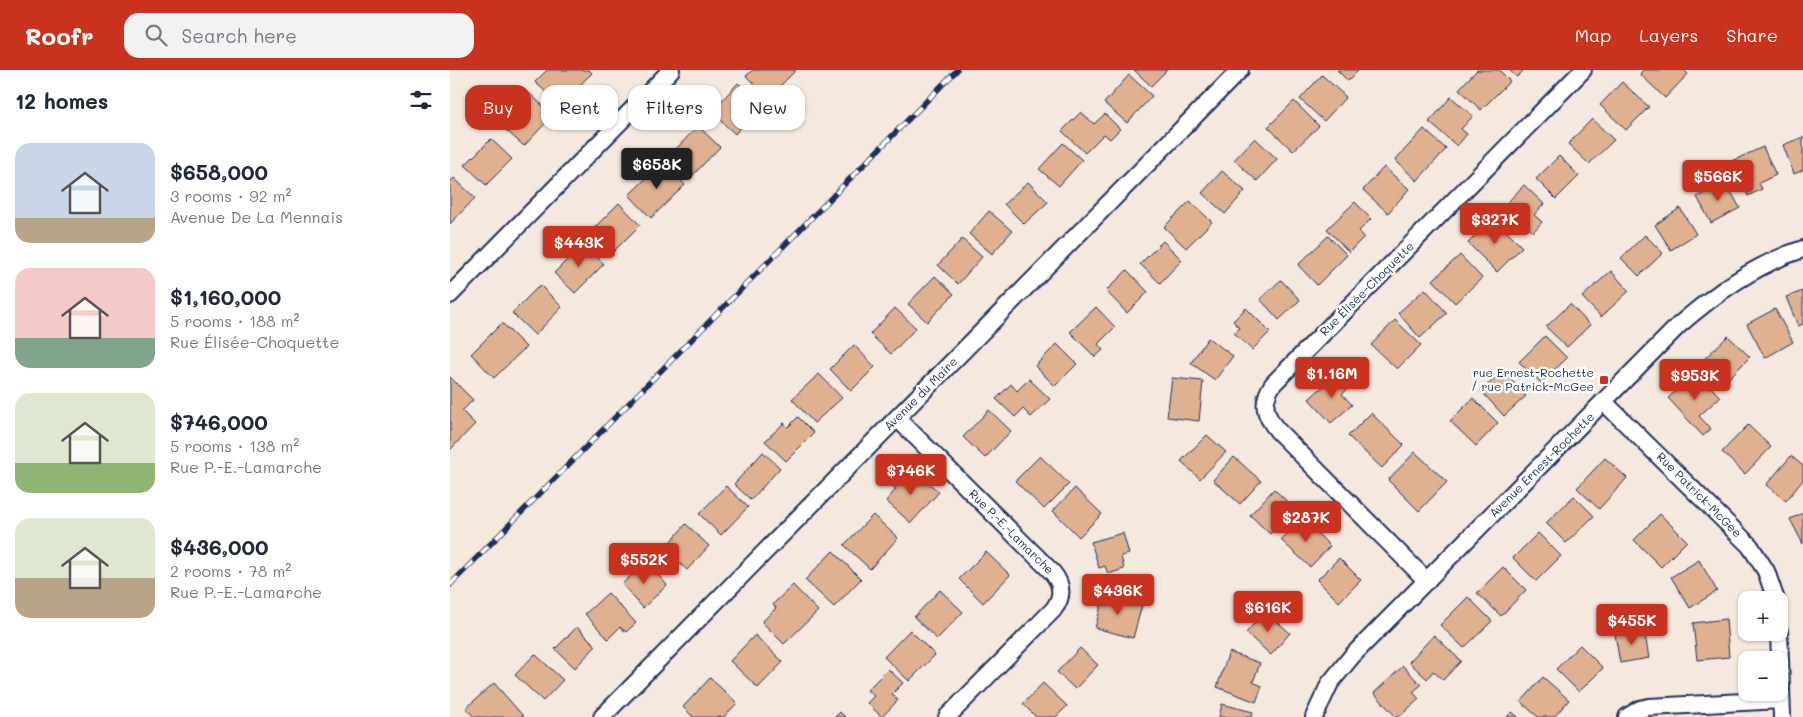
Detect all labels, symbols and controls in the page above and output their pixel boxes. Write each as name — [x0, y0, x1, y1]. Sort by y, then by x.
search box — [124, 13, 474, 58]
text: Roofr — [25, 20, 94, 51]
icon: search — [142, 21, 170, 49]
text: Search here — [182, 23, 297, 48]
text: Map — [1575, 23, 1611, 47]
text: Layers — [1639, 23, 1698, 47]
text: Share — [1726, 23, 1778, 47]
chip: Buy — [465, 85, 531, 130]
chip: Rent — [541, 85, 618, 130]
chip: Filters — [628, 85, 721, 130]
chip: New — [731, 85, 805, 130]
icon: filters — [407, 86, 435, 114]
text: 12 homes — [15, 87, 108, 114]
pin: $658K — [622, 148, 692, 190]
text: $658K — [632, 153, 682, 174]
text: $658,000 — [170, 158, 268, 185]
pin: $566K — [1683, 160, 1753, 202]
icon: home — [55, 163, 115, 223]
text: $566K — [1693, 165, 1743, 186]
text: 3 rooms · 92 m² — [170, 185, 292, 206]
pin: $327K — [1460, 202, 1530, 245]
text: Avenue De La Mennais — [170, 206, 343, 227]
text: $327K — [1471, 208, 1519, 229]
pin: $443K — [544, 226, 614, 268]
text: $443K — [554, 231, 604, 252]
street label: Rue Élisée-Choquette — [1316, 238, 1417, 339]
text: $1,160,000 — [170, 283, 281, 310]
icon: home — [55, 288, 115, 348]
text: 5 rooms · 188 m² — [170, 310, 300, 331]
text: Rue Élisée-Choquette — [170, 331, 339, 352]
street label: Avenue du Maire — [880, 353, 960, 433]
pin: $1.16M — [1291, 356, 1373, 399]
pin: $953K — [1660, 358, 1730, 401]
text: $1.16M — [1306, 362, 1358, 383]
place label: rue Ernest-Rochette / rue Patrick-McGee — [1471, 364, 1594, 394]
text: $953K — [1671, 364, 1719, 385]
marker: rue Ernest-Rochette / rue Patrick-McGee — [1598, 374, 1610, 386]
text: $746,000 — [170, 408, 268, 435]
street label: Avenue Ernest-Rochette — [1485, 408, 1597, 520]
icon: home — [55, 413, 115, 473]
text: 5 rooms · 138 m² — [170, 435, 299, 456]
street label: Rue Patrick-McGee — [1654, 448, 1746, 540]
pin: $746K — [876, 454, 946, 496]
text: Rue P.-E.-Lamarche — [170, 456, 322, 477]
text: $746K — [886, 459, 936, 480]
street label: Rue P.-E.-Lamarche — [966, 485, 1058, 577]
pin: $287K — [1271, 500, 1341, 543]
text: $287K — [1282, 506, 1330, 527]
text: $436,000 — [170, 533, 269, 560]
icon: home — [55, 538, 115, 598]
pin: $552K — [609, 542, 679, 585]
text: $552K — [620, 548, 668, 569]
text: 2 rooms · 78 m² — [170, 560, 291, 581]
pin: $436K — [1083, 574, 1153, 616]
text: $436K — [1093, 579, 1143, 600]
text: Rue P.-E.-Lamarche — [170, 581, 322, 602]
pin: $616K — [1233, 590, 1303, 633]
map controls — [1738, 591, 1788, 701]
button: + — [1738, 591, 1788, 641]
text: $616K — [1245, 596, 1291, 617]
pin: $455K — [1597, 604, 1667, 646]
text: $455K — [1607, 609, 1657, 630]
button: − — [1738, 651, 1788, 701]

